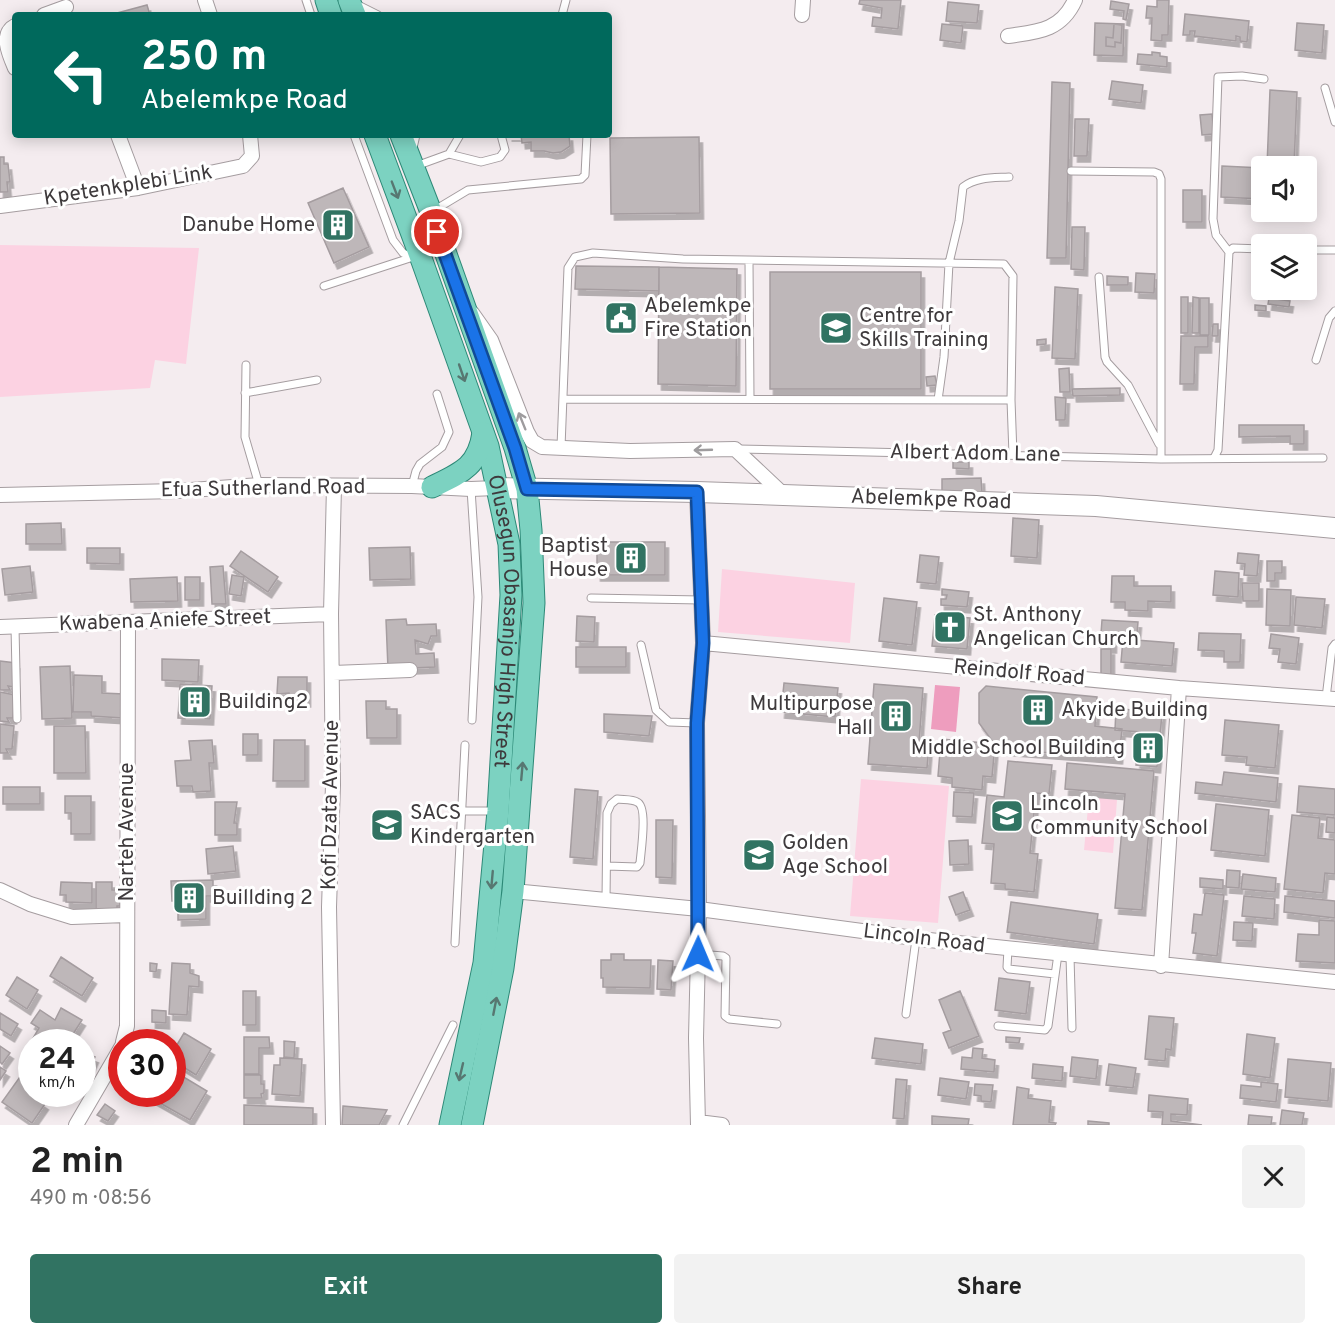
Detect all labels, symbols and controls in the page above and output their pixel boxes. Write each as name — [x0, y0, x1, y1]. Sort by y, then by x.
text: 250 m — [141, 32, 267, 85]
icon: left — [42, 36, 120, 114]
text: Abelemkpe Road — [141, 84, 348, 118]
map controls — [1251, 156, 1317, 300]
button: sound — [1251, 156, 1317, 222]
street label: Kpetenkplebi Link — [42, 159, 214, 213]
one-way arrow — [391, 180, 402, 199]
pin — [411, 206, 462, 257]
building icon: Danube Home — [320, 207, 356, 243]
place label: Danube Home — [182, 212, 315, 239]
icon: arrive — [420, 215, 453, 248]
button: layers — [1251, 234, 1317, 300]
place label: Abelemkpe Fire Station — [644, 293, 752, 344]
public building icon: Abelemkpe Fire Station — [603, 300, 639, 336]
place label: Centre for Skills Training — [859, 303, 989, 354]
school or university icon: Centre for Skills Training — [818, 310, 854, 346]
one-way arrow — [457, 363, 468, 382]
one-way arrow — [516, 412, 527, 430]
street label: Albert Adom Lane — [889, 439, 1061, 469]
one-way arrow — [693, 444, 713, 455]
street label: Olusegun Obasanjo High Street — [481, 472, 525, 769]
street label: Efua Sutherland Road — [160, 474, 366, 504]
street label: Abelemkpe Road — [850, 484, 1012, 516]
place label: Baptist House — [541, 533, 608, 584]
building icon: Baptist House — [613, 540, 649, 576]
place label: St. Anthony Angelican Church — [973, 602, 1139, 653]
street label: Kwabena Aniefe Street — [58, 604, 272, 638]
church icon: St. Anthony Angelican Church — [932, 609, 968, 645]
street label: Reindolf Road — [952, 654, 1086, 692]
building icon: Building2 — [177, 684, 213, 720]
place label: Building2 — [218, 689, 308, 716]
place label: Multipurpose Hall — [749, 691, 873, 742]
building icon: Akyide Building — [1020, 692, 1056, 728]
place label: Akyide Building — [1061, 697, 1208, 724]
building icon: Multipurpose Hall — [878, 698, 914, 734]
street label: Kofi Dzata Avenue — [316, 720, 346, 890]
building icon: Middle School Building — [1130, 730, 1166, 766]
place label: Middle School Building — [911, 735, 1125, 762]
one-way arrow — [517, 761, 528, 781]
street label: Narteh Avenue — [114, 762, 141, 902]
place label: Lincoln Community School — [1030, 791, 1208, 842]
school or university icon: Lincoln Community School — [989, 798, 1025, 834]
place label: SACS Kindergarten — [410, 800, 535, 851]
school or university icon: SACS Kindergarten — [369, 807, 405, 843]
place label: Golden Age School — [782, 830, 888, 881]
school or university icon: Golden Age School — [741, 837, 777, 873]
one-way arrow — [486, 870, 497, 890]
building icon: Buillding 2 — [171, 880, 207, 916]
place label: Buillding 2 — [212, 885, 313, 912]
street label: Lincoln Road — [862, 918, 986, 960]
position arrow — [666, 922, 730, 986]
one-way arrow — [490, 996, 501, 1016]
speed limit sign: 30 — [108, 1029, 186, 1107]
text: 24 — [38, 1042, 76, 1079]
one-way arrow — [455, 1062, 466, 1082]
text: km/h — [39, 1074, 75, 1093]
text: 2 min — [30, 1140, 124, 1186]
button: close — [1242, 1145, 1305, 1208]
text: 490 m · 08:56 — [30, 1186, 152, 1212]
button: Exit — [30, 1254, 662, 1323]
button: Share — [674, 1254, 1305, 1323]

